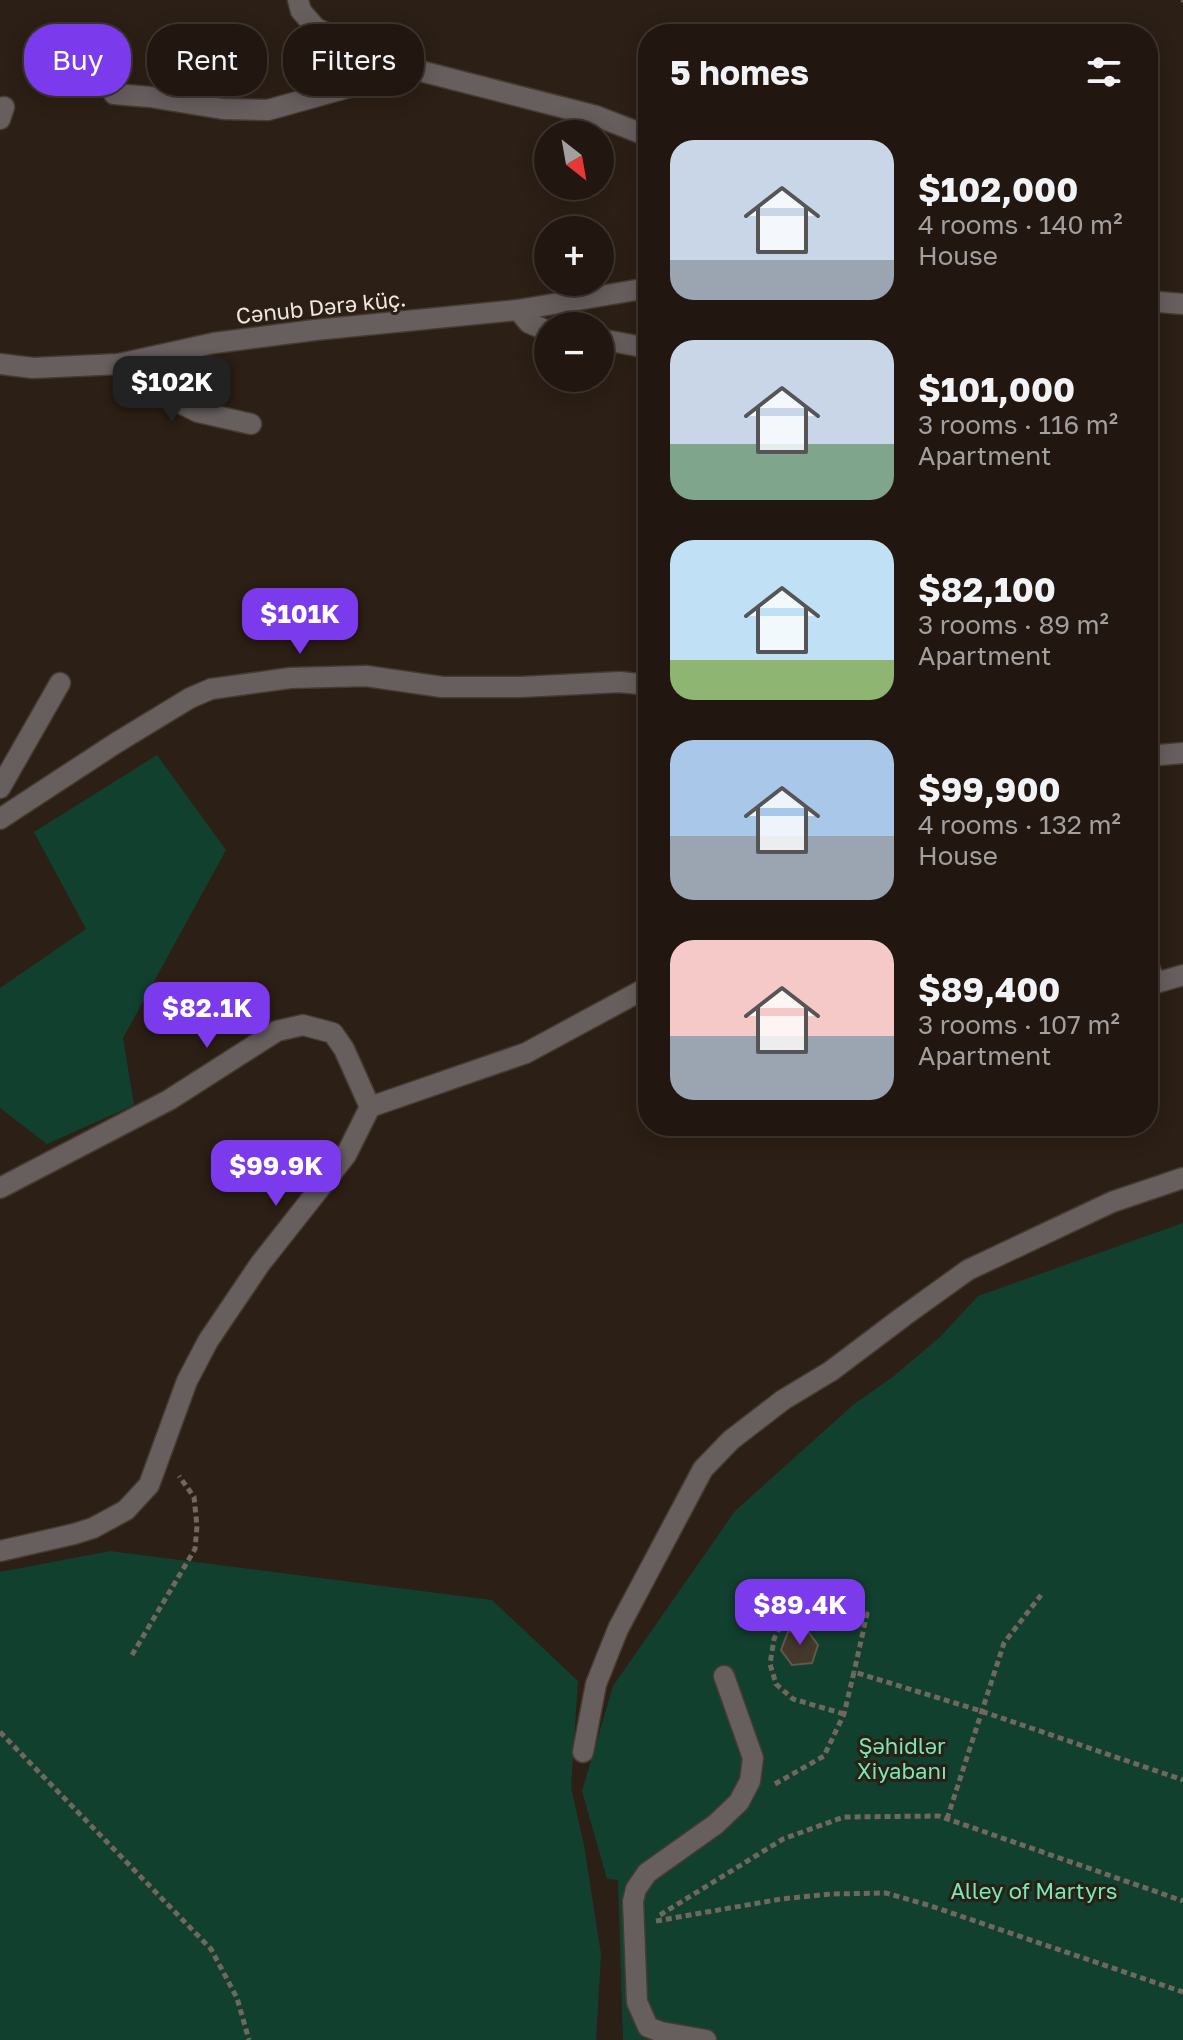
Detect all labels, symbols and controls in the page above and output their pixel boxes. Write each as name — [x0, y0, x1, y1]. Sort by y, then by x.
chip: Buy — [24, 24, 131, 96]
chip: Rent — [147, 24, 267, 96]
chip: Filters — [283, 24, 424, 96]
icon: filters — [1082, 50, 1126, 94]
text: 5 homes — [670, 52, 809, 92]
north arrow — [534, 120, 614, 200]
map controls — [534, 120, 614, 392]
text: $102,000 — [918, 169, 1078, 209]
icon: home — [734, 172, 830, 268]
text: 4 rooms · 140 m² — [918, 209, 1123, 240]
button: + — [534, 216, 614, 296]
text: House — [918, 240, 998, 271]
street label: Cənub Dərə küç. — [235, 284, 407, 329]
button: − — [534, 312, 614, 392]
pin: $102K — [116, 356, 228, 424]
text: $102K — [131, 366, 213, 397]
text: $101,000 — [918, 369, 1075, 409]
icon: home — [734, 372, 830, 468]
text: 3 rooms · 116 m² — [918, 409, 1118, 440]
text: Apartment — [918, 440, 1051, 471]
text: $82,100 — [918, 569, 1056, 609]
icon: home — [734, 572, 830, 668]
pin: $101K — [244, 588, 356, 656]
text: $101K — [260, 598, 340, 629]
text: 3 rooms · 89 m² — [918, 609, 1109, 640]
text: Apartment — [918, 640, 1051, 671]
text: $99,900 — [918, 769, 1061, 809]
icon: home — [734, 772, 830, 868]
text: 4 rooms · 132 m² — [918, 809, 1121, 840]
text: House — [918, 840, 998, 871]
text: $89,400 — [918, 969, 1060, 1009]
icon: home — [734, 972, 830, 1068]
pin: $82.1K — [142, 982, 272, 1050]
text: $82.1K — [162, 992, 252, 1023]
text: 3 rooms · 107 m² — [918, 1009, 1120, 1040]
text: Apartment — [918, 1040, 1051, 1071]
pin: $99.9K — [211, 1140, 341, 1208]
text: $99.9K — [229, 1150, 323, 1181]
pin: $89.4K — [735, 1579, 865, 1647]
text: $89.4K — [753, 1589, 847, 1620]
park label: Şəhidlər Xiyabanı — [857, 1732, 947, 1784]
park label: Alley of Martyrs — [951, 1877, 1117, 1904]

